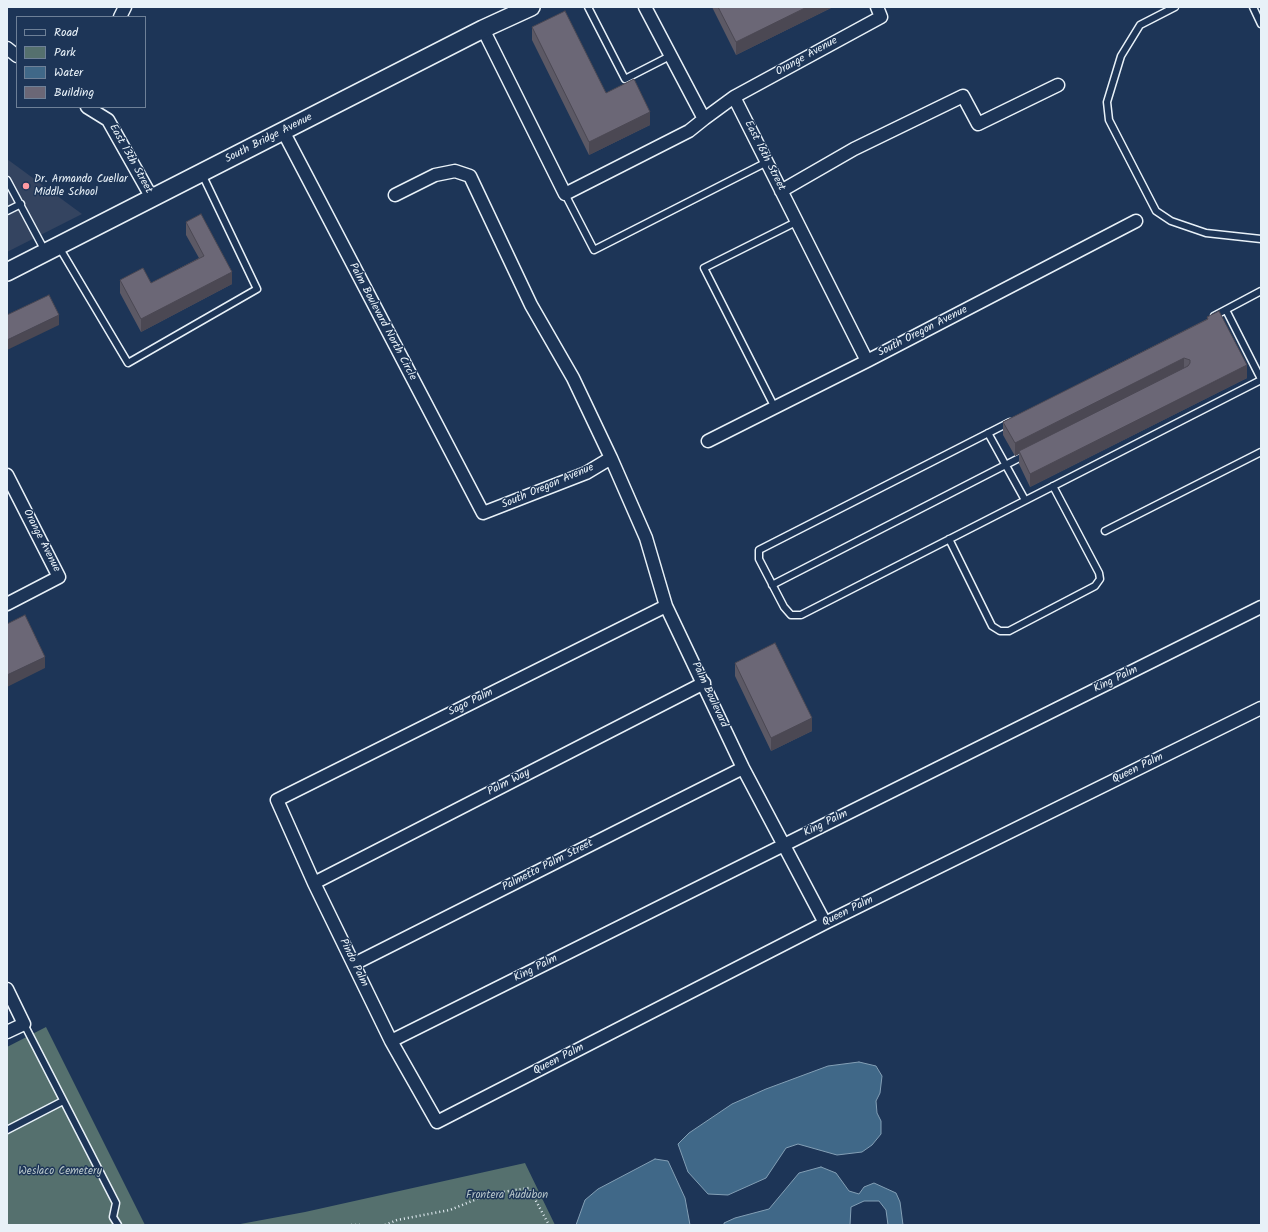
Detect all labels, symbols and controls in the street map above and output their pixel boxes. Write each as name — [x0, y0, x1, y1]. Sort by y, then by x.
legend — [16, 16, 146, 108]
text: Road — [54, 23, 78, 42]
street label: Orange Avenue — [774, 35, 840, 79]
text: Park — [54, 43, 76, 62]
text: Water — [54, 63, 83, 82]
text: Building — [54, 83, 94, 102]
street label: South Bridge Avenue — [223, 111, 315, 167]
street label: East 16th Street — [741, 119, 787, 193]
street label: East 13th Street — [106, 122, 154, 196]
place label: Dr. Armando Cuellar Middle School — [34, 173, 128, 199]
marker: Dr. Armando Cuellar Middle School — [21, 181, 31, 191]
street label: Palm Boulevard North Circle — [345, 261, 419, 383]
street label: South Oregon Avenue — [876, 304, 970, 360]
street label: South Oregon Avenue — [500, 462, 596, 512]
street label: Orange Avenue — [20, 508, 62, 574]
street label: Palm Boulevard — [688, 660, 730, 730]
street label: King Palm — [1092, 664, 1140, 696]
street label: Sago Palm — [446, 687, 496, 719]
street label: Queen Palm — [1110, 751, 1166, 787]
street label: Palm Way — [486, 767, 532, 799]
street label: King Palm — [802, 808, 850, 840]
street label: Palmetto Palm Street — [500, 837, 596, 895]
street label: Queen Palm — [820, 894, 876, 930]
street label: Pindo Palm — [336, 937, 370, 989]
street label: King Palm — [512, 952, 560, 986]
street label: Queen Palm — [531, 1042, 587, 1078]
park label: Weslaco Cemetery — [18, 1165, 102, 1179]
park label: Frontera Audubon — [466, 1189, 548, 1203]

